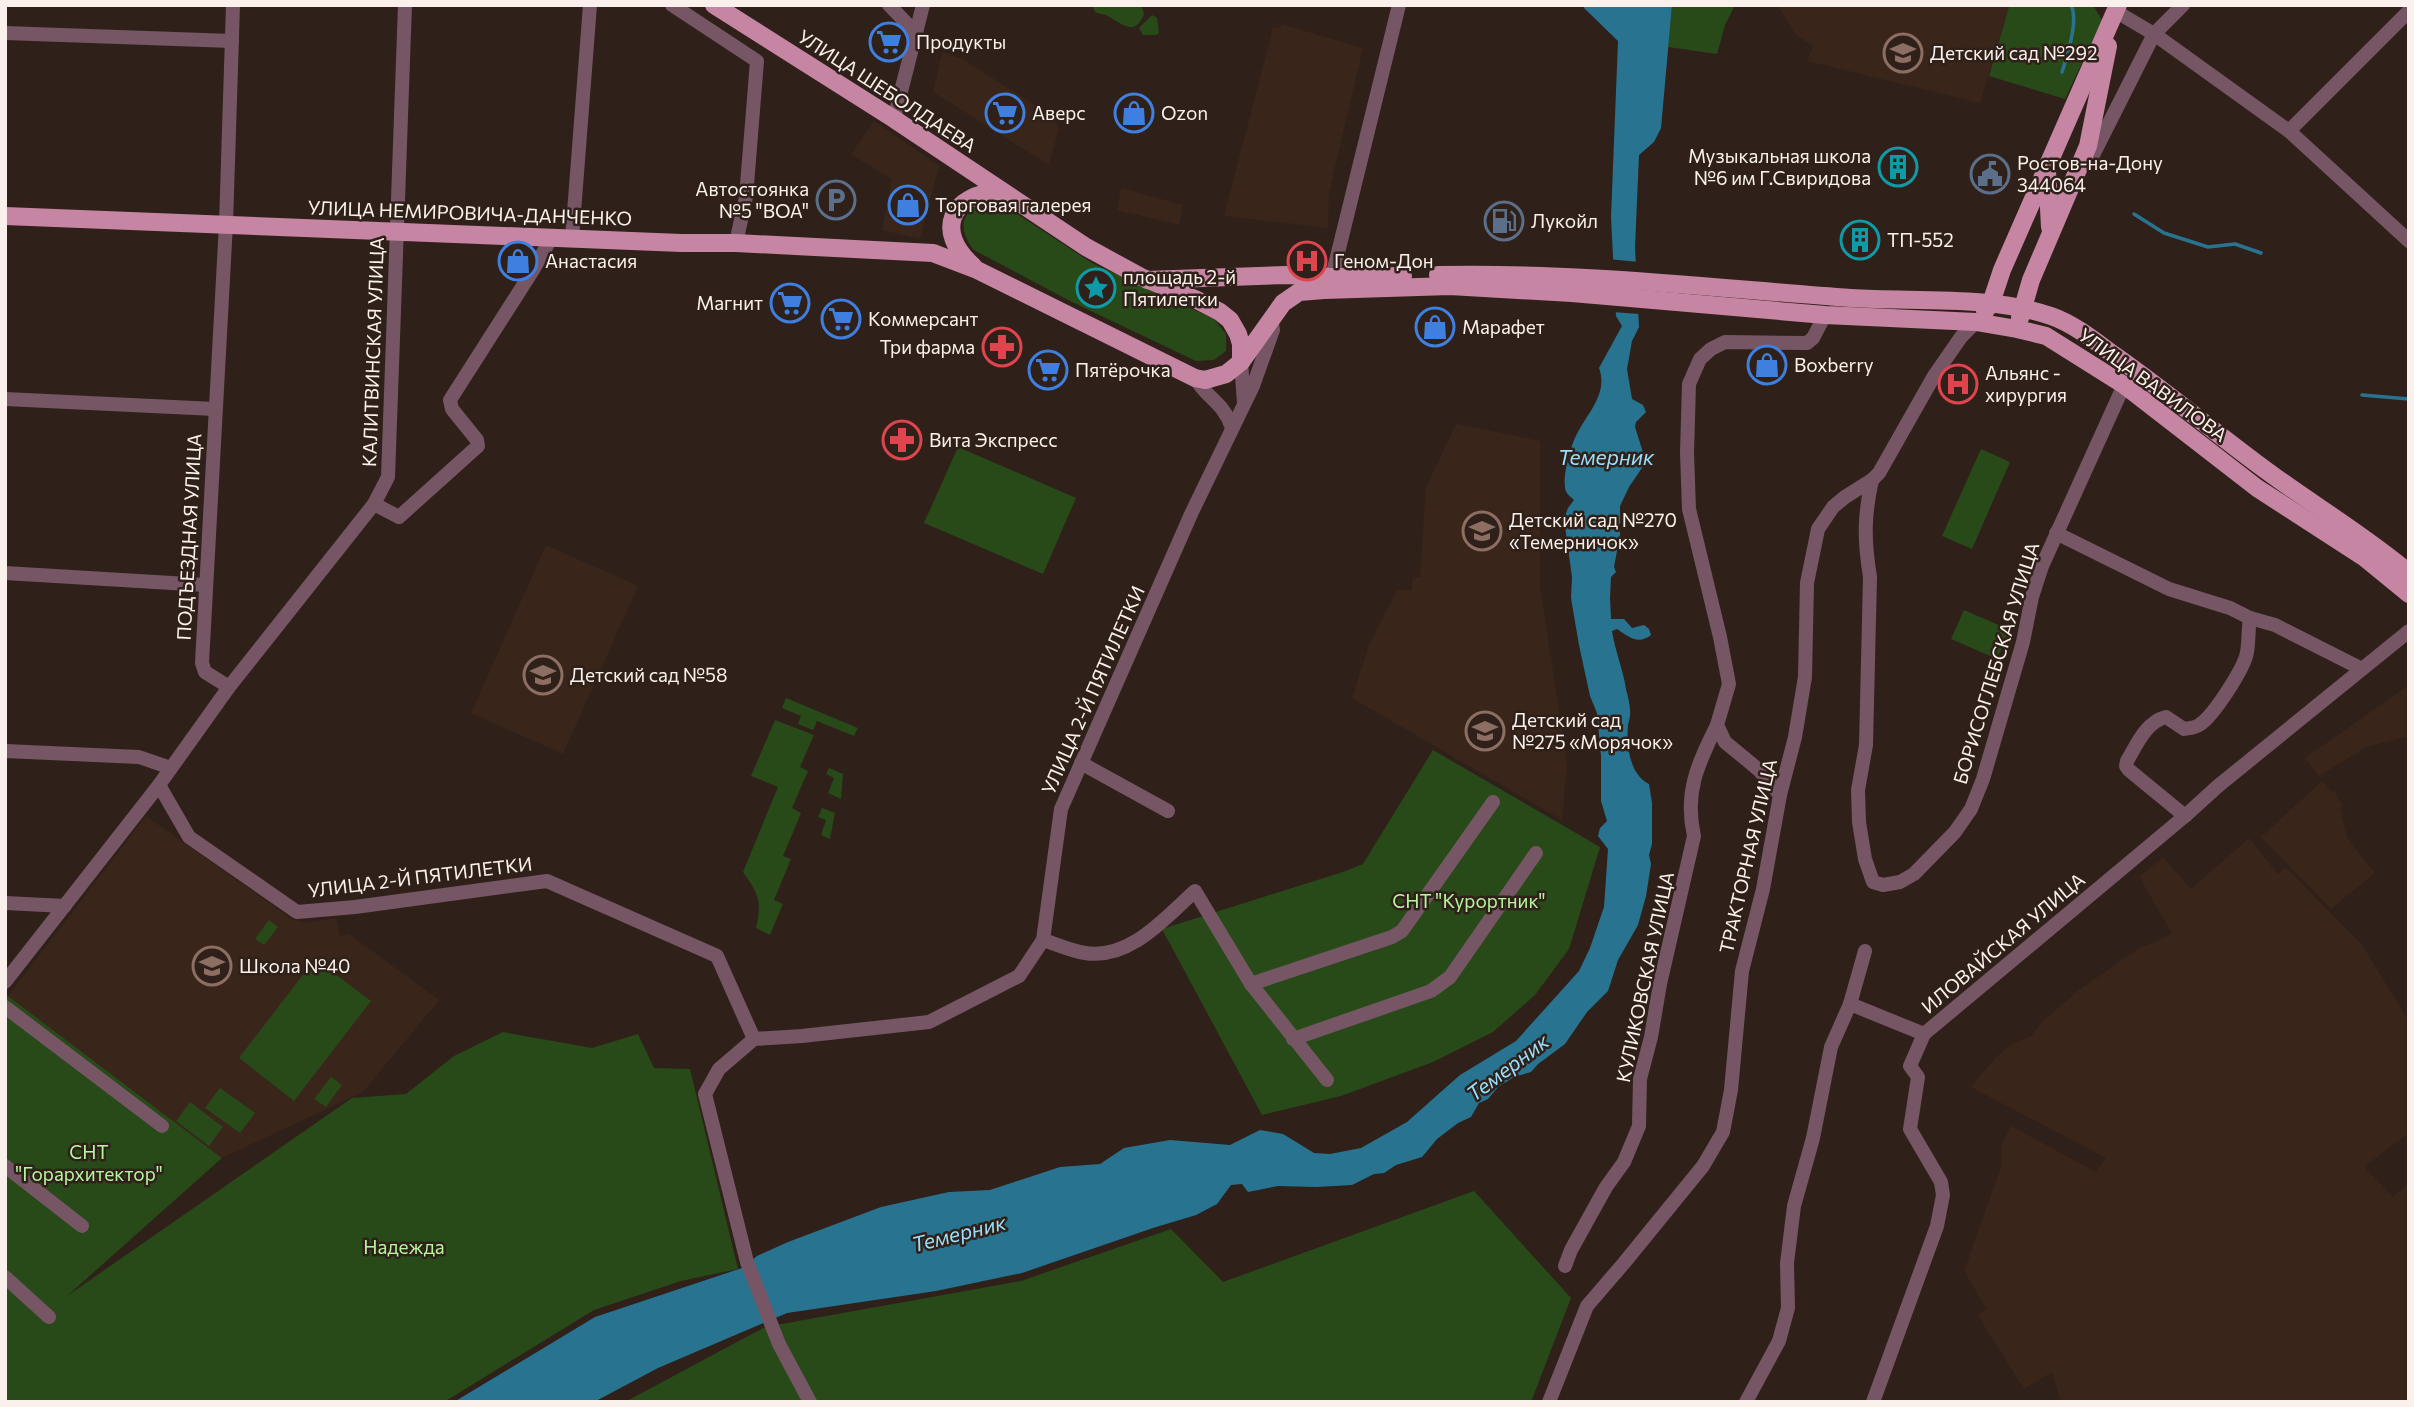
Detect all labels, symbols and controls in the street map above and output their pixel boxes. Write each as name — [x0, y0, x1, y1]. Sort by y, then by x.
supermarket icon: Продукты — [868, 21, 910, 63]
street label: УЛИЦА ШЕБОЛДАЕВА — [794, 24, 981, 157]
place label: Продукты — [916, 30, 1006, 53]
school or university icon: Детский сад №292 — [1882, 32, 1924, 74]
place label: Детский сад №292 — [1930, 41, 2098, 64]
supermarket icon: Аверс — [984, 92, 1026, 134]
shop icon: Ozon — [1113, 92, 1155, 134]
place label: Аверс — [1032, 101, 1086, 124]
place label: Ozon — [1161, 101, 1208, 124]
place label: Музыкальная школа №6 им Г.Свиридова — [1688, 144, 1871, 189]
building icon: Музыкальная школа №6 им Г.Свиридова — [1877, 146, 1919, 188]
place label: Ростов-на-Дону 344064 — [2017, 151, 2163, 196]
public building icon: Ростов-на-Дону 344064 — [1969, 153, 2011, 195]
place label: Автостоянка №5 "ВОА" — [695, 177, 809, 222]
parking icon: Автостоянка №5 "ВОА" — [815, 179, 857, 221]
shop icon: Торговая галерея — [887, 184, 929, 226]
place label: Торговая галерея — [935, 193, 1092, 216]
street label: УЛИЦА НЕМИРОВИЧА-ДАНЧЕНКО — [307, 195, 633, 230]
fuel station icon: Лукойл — [1483, 200, 1525, 242]
place label: Лукойл — [1531, 209, 1598, 232]
building icon: ТП-552 — [1839, 219, 1881, 261]
place label: ТП-552 — [1887, 228, 1954, 251]
street label: КАЛИТВИНСКАЯ УЛИЦА — [357, 237, 388, 467]
shop icon: Анастасия — [497, 240, 539, 282]
hospital icon: Геном-Дон — [1286, 240, 1328, 282]
place label: Анастасия — [545, 249, 637, 272]
place label: Геном-Дон — [1334, 249, 1434, 272]
place label: площадь 2-й Пятилетки — [1123, 265, 1236, 310]
place icon: площадь 2-й Пятилетки — [1075, 267, 1117, 309]
supermarket icon: Магнит — [769, 282, 811, 324]
place label: Магнит — [696, 291, 763, 314]
supermarket icon: Коммерсант — [820, 298, 862, 340]
shop icon: Марафет — [1414, 306, 1456, 348]
place label: Коммерсант — [868, 307, 979, 330]
place label: Марафет — [1462, 315, 1545, 338]
street label: УЛИЦА ВАВИЛОВА — [2075, 323, 2232, 446]
pharmacy icon: Три фарма — [981, 326, 1023, 368]
place label: Три фарма — [879, 335, 975, 358]
shop icon: Boxberry — [1746, 344, 1788, 386]
supermarket icon: Пятёрочка — [1027, 349, 1069, 391]
place label: Boxberry — [1794, 353, 1874, 376]
place label: Пятёрочка — [1075, 358, 1171, 381]
place label: Альянс - хирургия — [1985, 361, 2067, 406]
hospital icon: Альянс - хирургия — [1937, 363, 1979, 405]
pharmacy icon: Вита Экспресс — [881, 419, 923, 461]
place label: Вита Экспресс — [929, 428, 1058, 451]
street label: ПОДЪЕЗДНАЯ УЛИЦА — [172, 433, 205, 641]
water label: Темерник — [1558, 444, 1655, 469]
place label: Детский сад №270 «Темерничок» — [1509, 508, 1677, 553]
school or university icon: Детский сад №270 «Темерничок» — [1461, 510, 1503, 552]
street label: БОРИСОГЛЕБСКАЯ УЛИЦА — [1948, 539, 2043, 787]
street label: УЛИЦА 2-Й ПЯТИЛЕТКИ — [1036, 582, 1149, 798]
school or university icon: Детский сад №58 — [522, 654, 564, 696]
place label: Детский сад №58 — [570, 663, 727, 686]
place label: Детский сад №275 «Морячок» — [1512, 708, 1673, 753]
school or university icon: Детский сад №275 «Морячок» — [1464, 710, 1506, 752]
street label: ТРАКТОРНАЯ УЛИЦА — [1714, 756, 1781, 955]
street label: УЛИЦА 2-Й ПЯТИЛЕТКИ — [307, 851, 533, 902]
street label: ИЛОВАЙСКАЯ УЛИЦА — [1916, 867, 2089, 1018]
street label: КУЛИКОВСКАЯ УЛИЦА — [1611, 869, 1678, 1084]
park label: СНТ "Курортник" — [1392, 889, 1546, 912]
school or university icon: Школа №40 — [191, 945, 233, 987]
place label: Школа №40 — [239, 954, 350, 977]
water label: Темерник — [1461, 1027, 1554, 1106]
park label: СНТ "Горархитектор" — [15, 1140, 163, 1185]
water label: Темерник — [909, 1209, 1009, 1256]
park label: Надежда — [363, 1235, 445, 1258]

